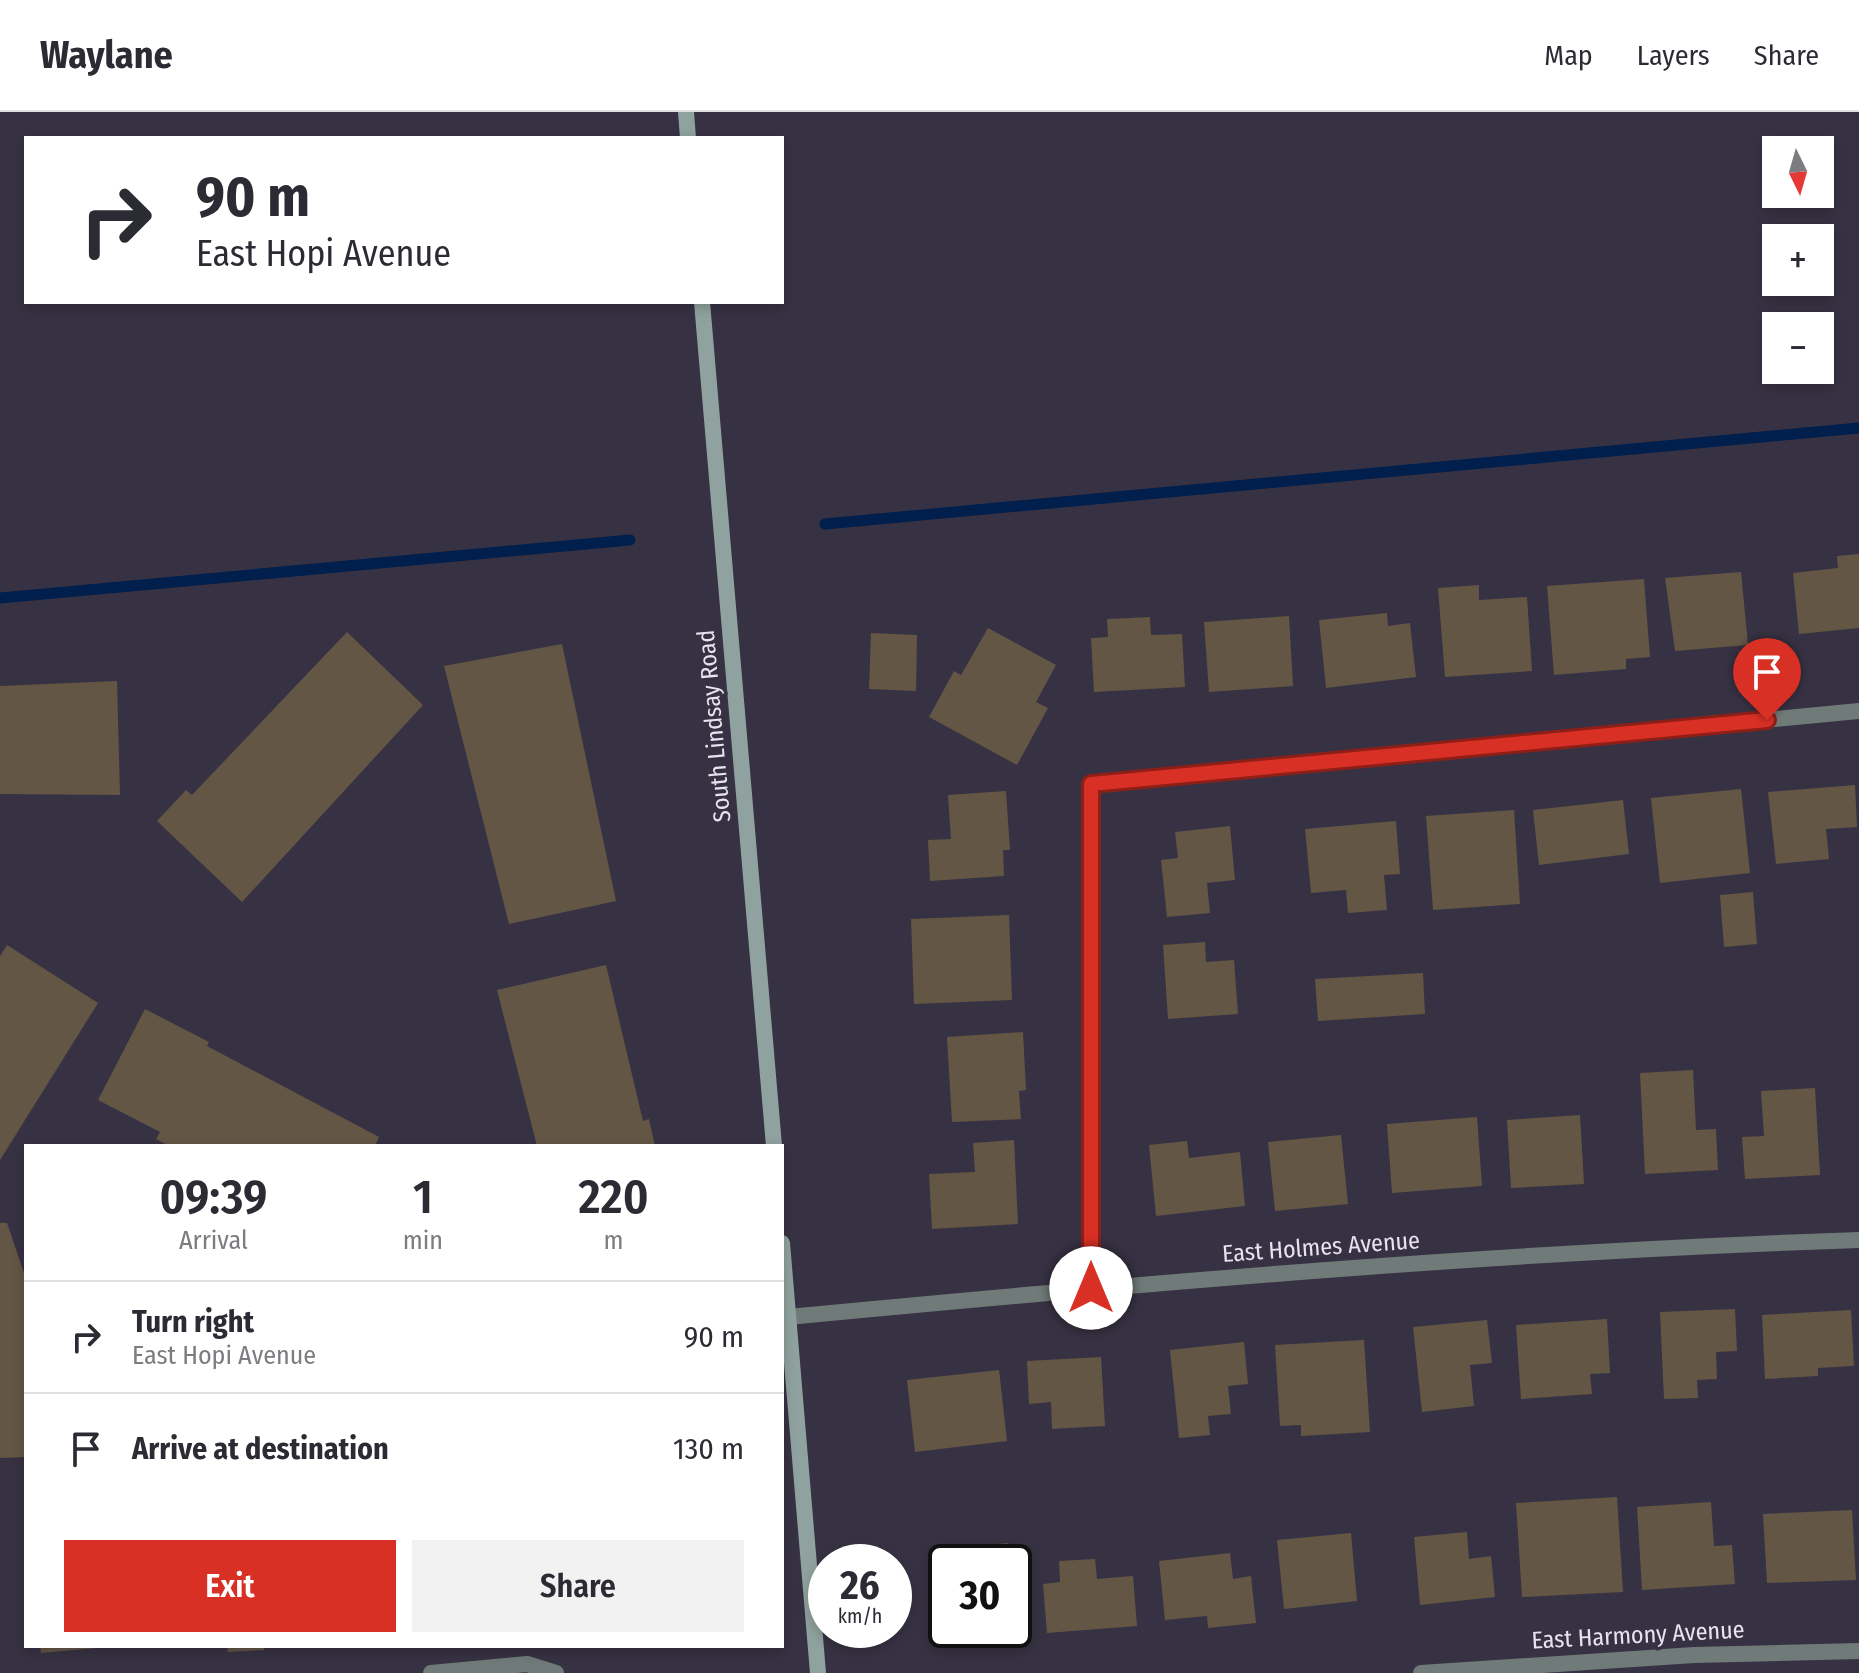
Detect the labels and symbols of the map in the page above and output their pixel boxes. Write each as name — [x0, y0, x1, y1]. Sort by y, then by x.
north arrow — [1762, 136, 1834, 208]
street label: South Lindsay Road — [692, 629, 736, 823]
pin — [1733, 638, 1801, 720]
street label: East Holmes Avenue — [1221, 1226, 1421, 1268]
position arrow — [1049, 1246, 1133, 1330]
speed limit sign: 30 — [928, 1544, 1032, 1648]
street label: East Harmony Avenue — [1531, 1615, 1745, 1655]

